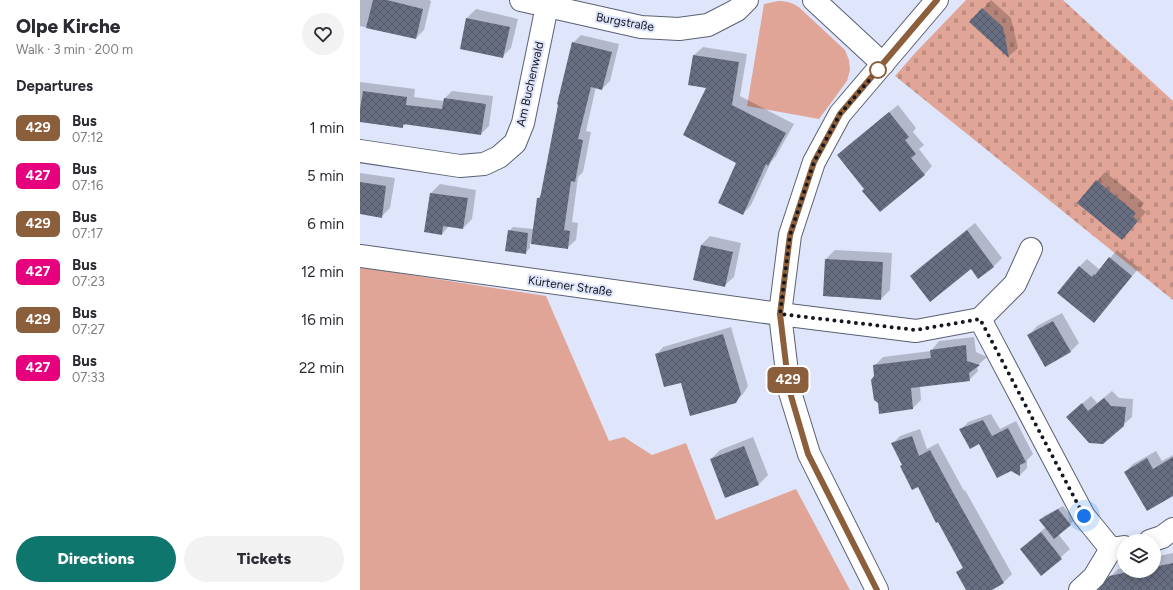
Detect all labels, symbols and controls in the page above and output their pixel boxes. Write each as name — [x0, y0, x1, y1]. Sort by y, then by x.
street label: Burgstraße — [595, 10, 656, 34]
button: heart — [302, 13, 344, 55]
text: Olpe Kirche — [16, 15, 120, 38]
street label: Am Buchenwald — [513, 40, 547, 128]
text: Walk · 3 min · 200 m — [16, 42, 133, 57]
unlabelled marker — [869, 61, 887, 79]
text: Departures — [16, 77, 93, 95]
text: Bus — [72, 112, 97, 130]
text: 429 — [25, 119, 51, 136]
text: 1 min — [309, 119, 344, 137]
text: 07:12 — [72, 130, 103, 145]
text: Bus — [72, 160, 97, 178]
text: 427 — [26, 167, 50, 184]
text: 5 min — [307, 167, 344, 185]
text: 07:16 — [72, 178, 103, 193]
text: Bus — [72, 208, 97, 226]
text: 429 — [25, 215, 51, 232]
text: 6 min — [307, 215, 344, 233]
text: 07:17 — [72, 226, 103, 241]
text: Bus — [72, 256, 97, 274]
text: 427 — [26, 263, 50, 280]
text: 12 min — [301, 263, 344, 281]
street label: Kürtener Straße — [527, 273, 613, 299]
text: 07:23 — [72, 274, 105, 289]
text: Bus — [72, 304, 97, 322]
text: 429 — [25, 311, 51, 328]
text: 16 min — [301, 311, 344, 329]
text: 07:27 — [72, 322, 105, 337]
text: Bus — [72, 352, 97, 370]
text: 427 — [26, 359, 50, 376]
text: 22 min — [299, 359, 344, 377]
line badge: 429 — [765, 367, 811, 393]
text: 07:33 — [72, 370, 105, 385]
text: 429 — [775, 371, 801, 388]
your location — [1074, 506, 1094, 526]
map controls — [1117, 534, 1161, 578]
button: layers — [1117, 534, 1161, 578]
button: Directions — [16, 536, 176, 582]
button: Tickets — [184, 536, 344, 582]

